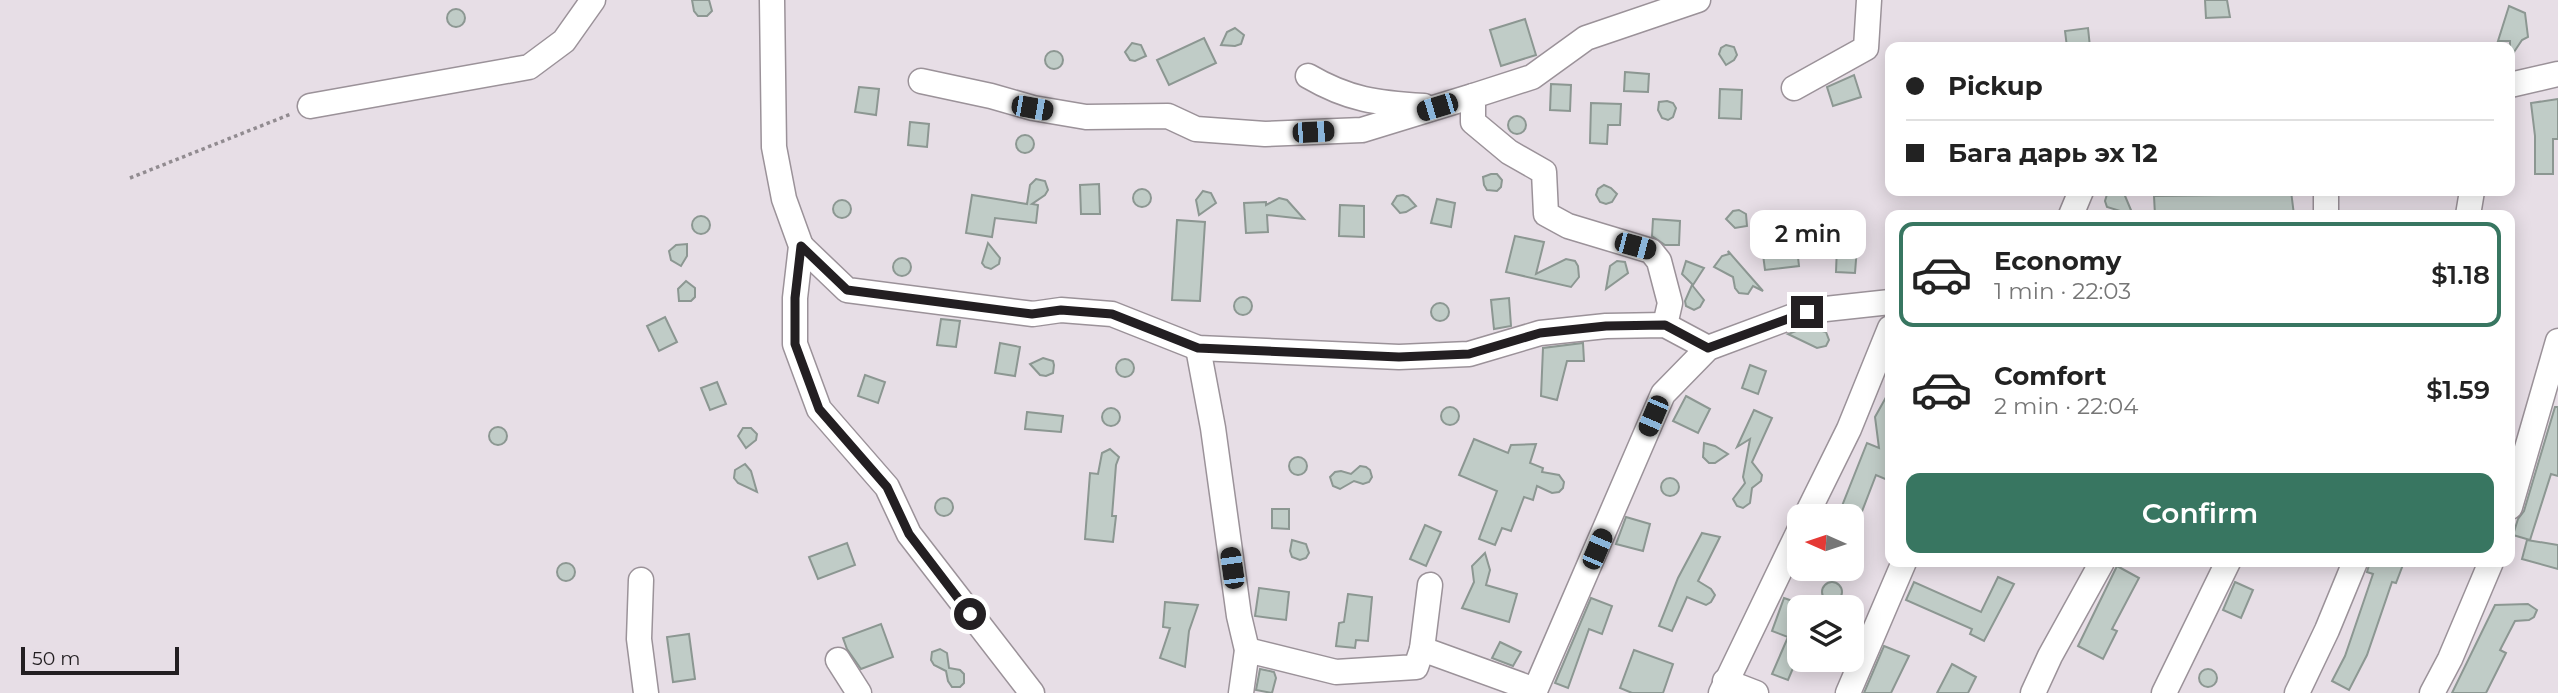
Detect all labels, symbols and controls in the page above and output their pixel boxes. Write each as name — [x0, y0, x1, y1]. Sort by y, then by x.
text: Pickup — [1948, 70, 2043, 102]
car — [1414, 91, 1461, 123]
car — [1010, 94, 1055, 122]
car — [1292, 120, 1335, 144]
text: Бага дарь эх 12 — [1948, 137, 2158, 169]
callout: 2 min — [1749, 210, 1865, 260]
text: 2 min — [1775, 220, 1841, 248]
car — [1612, 230, 1659, 262]
icon: car — [1910, 243, 1973, 306]
text: Economy — [1994, 245, 2121, 277]
text: $1.18 — [2431, 259, 2490, 291]
text: 1 min · 22:03 — [1994, 277, 2131, 305]
route end — [1791, 296, 1823, 328]
icon: car — [1910, 358, 1973, 421]
text: Comfort — [1994, 360, 2106, 392]
text: $1.59 — [2426, 374, 2490, 406]
text: 2 min · 22:04 — [1994, 392, 2139, 420]
car — [1636, 393, 1671, 439]
button: Confirm — [1906, 473, 2494, 553]
north arrow — [1787, 504, 1864, 581]
map controls — [1787, 504, 1864, 672]
car — [1580, 526, 1615, 572]
car — [1219, 546, 1246, 590]
button: layers — [1787, 595, 1864, 672]
route start — [954, 598, 986, 630]
scale bar — [21, 644, 178, 676]
text: 50 m — [32, 647, 80, 670]

